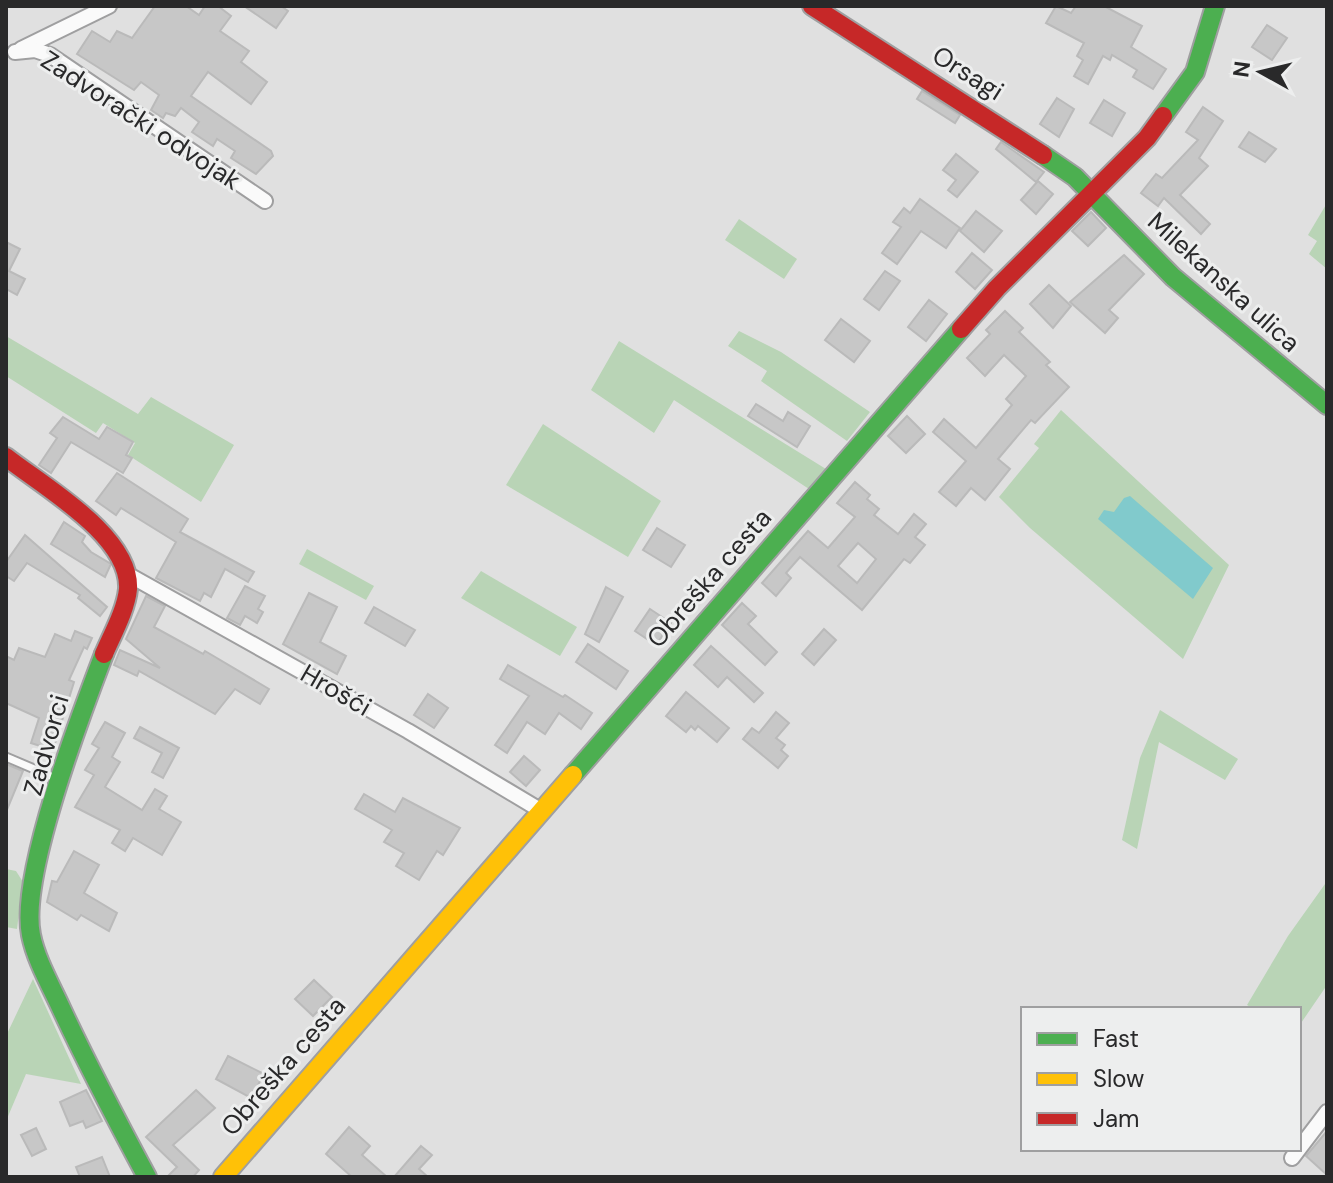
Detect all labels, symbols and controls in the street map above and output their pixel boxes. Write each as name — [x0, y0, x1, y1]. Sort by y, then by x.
north arrow — [1221, 32, 1301, 112]
street label: Orsagi — [926, 38, 1010, 108]
street label: Zadvorački odvojak — [35, 43, 247, 197]
text: N — [1226, 59, 1257, 79]
street label: Milekanska ulica — [1141, 205, 1307, 359]
street label: Obreška cesta — [639, 501, 779, 655]
street label: Hrošći — [294, 656, 378, 724]
street label: Zadvorci — [15, 691, 77, 799]
street label: Obreška cesta — [213, 989, 353, 1143]
legend — [1021, 1007, 1301, 1151]
text: Fast — [1093, 1023, 1139, 1054]
text: Slow — [1093, 1063, 1144, 1094]
text: Jam — [1093, 1103, 1139, 1134]

